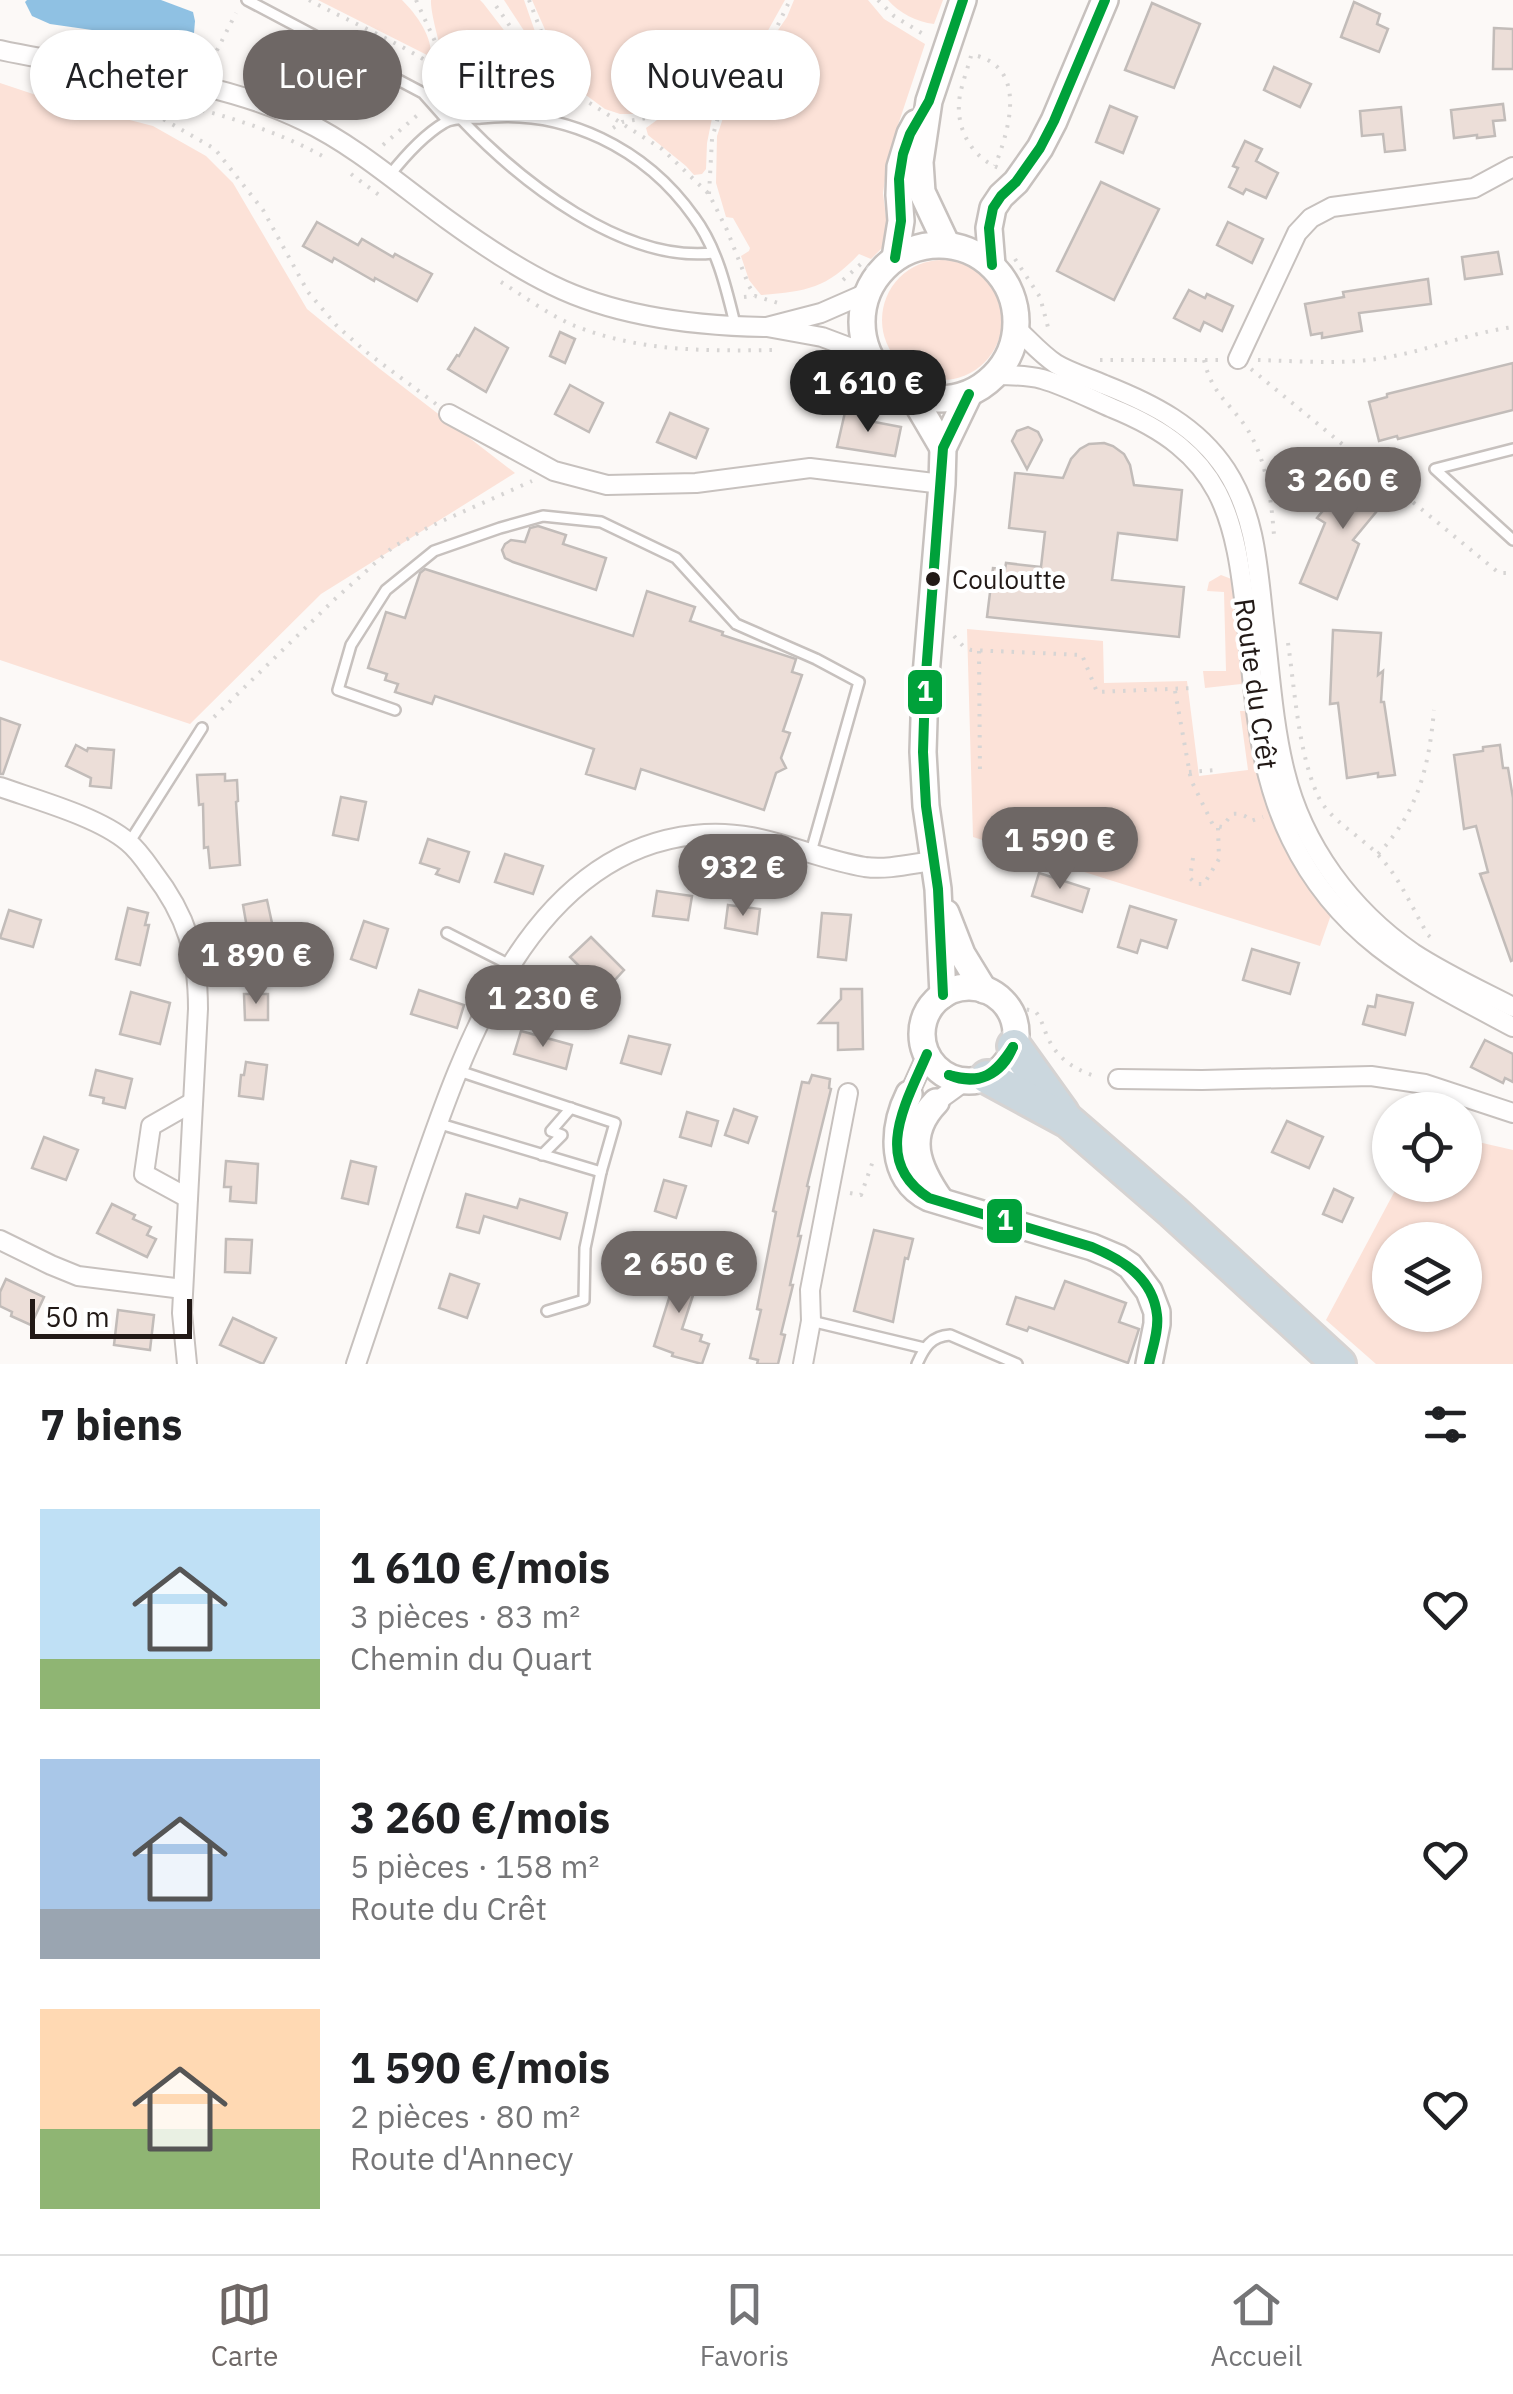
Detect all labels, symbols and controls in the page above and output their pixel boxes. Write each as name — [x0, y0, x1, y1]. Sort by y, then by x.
chip: Acheter — [30, 30, 223, 120]
chip: Louer — [243, 30, 402, 120]
chip: Filtres — [422, 30, 591, 120]
chip: Nouveau — [611, 30, 820, 120]
pin: 1 610 € — [776, 350, 960, 435]
text: 1 610 € — [812, 361, 924, 403]
pin: 3 260 € — [1251, 447, 1435, 532]
text: 3 260 € — [1287, 458, 1399, 500]
place label: Couloutte — [952, 562, 1066, 596]
marker: Couloutte — [923, 569, 943, 589]
street label: Route du Crêt — [1226, 596, 1287, 772]
line badge: 1 — [906, 668, 944, 716]
text: 1 — [917, 672, 934, 709]
pin: 1 590 € — [968, 807, 1152, 892]
text: 1 590 € — [1004, 818, 1116, 860]
pin: 932 € — [673, 834, 813, 919]
text: 932 € — [700, 845, 786, 887]
pin: 1 890 € — [164, 922, 348, 1007]
text: 1 890 € — [200, 933, 312, 975]
pin: 1 230 € — [451, 965, 635, 1050]
text: 1 230 € — [487, 976, 599, 1018]
map controls — [1372, 1092, 1482, 1332]
button: locate — [1372, 1092, 1482, 1202]
line badge: 1 — [985, 1197, 1024, 1245]
text: 1 — [997, 1201, 1014, 1238]
button: layers — [1372, 1222, 1482, 1332]
pin: 2 650 € — [587, 1231, 771, 1316]
text: 2 650 € — [623, 1242, 735, 1284]
scale bar — [30, 1294, 192, 1338]
text: 50 m — [45, 1298, 110, 1335]
text: 7 biens — [40, 1397, 182, 1452]
icon: filters — [1418, 1397, 1473, 1452]
text: 1 610 €/mois — [350, 1540, 610, 1595]
icon: home — [120, 1549, 240, 1669]
icon: heart — [1418, 1582, 1473, 1637]
text: 3 pièces · 83 m² — [350, 1595, 580, 1637]
text: Chemin du Quart — [350, 1637, 593, 1679]
text: 3 260 €/mois — [350, 1790, 610, 1845]
icon: home — [120, 1799, 240, 1919]
icon: heart — [1418, 1832, 1473, 1887]
text: 5 pièces · 158 m² — [350, 1845, 600, 1887]
text: Route du Crêt — [350, 1887, 547, 1929]
text: 1 590 €/mois — [350, 2040, 610, 2095]
icon: home — [120, 2049, 240, 2169]
icon: heart — [1418, 2082, 1473, 2137]
text: 2 pièces · 80 m² — [350, 2095, 580, 2137]
text: Route d'Annecy — [350, 2137, 574, 2179]
tab: Carte — [211, 2277, 278, 2374]
tab: Favoris — [700, 2277, 789, 2374]
tab: Accueil — [1210, 2277, 1302, 2374]

